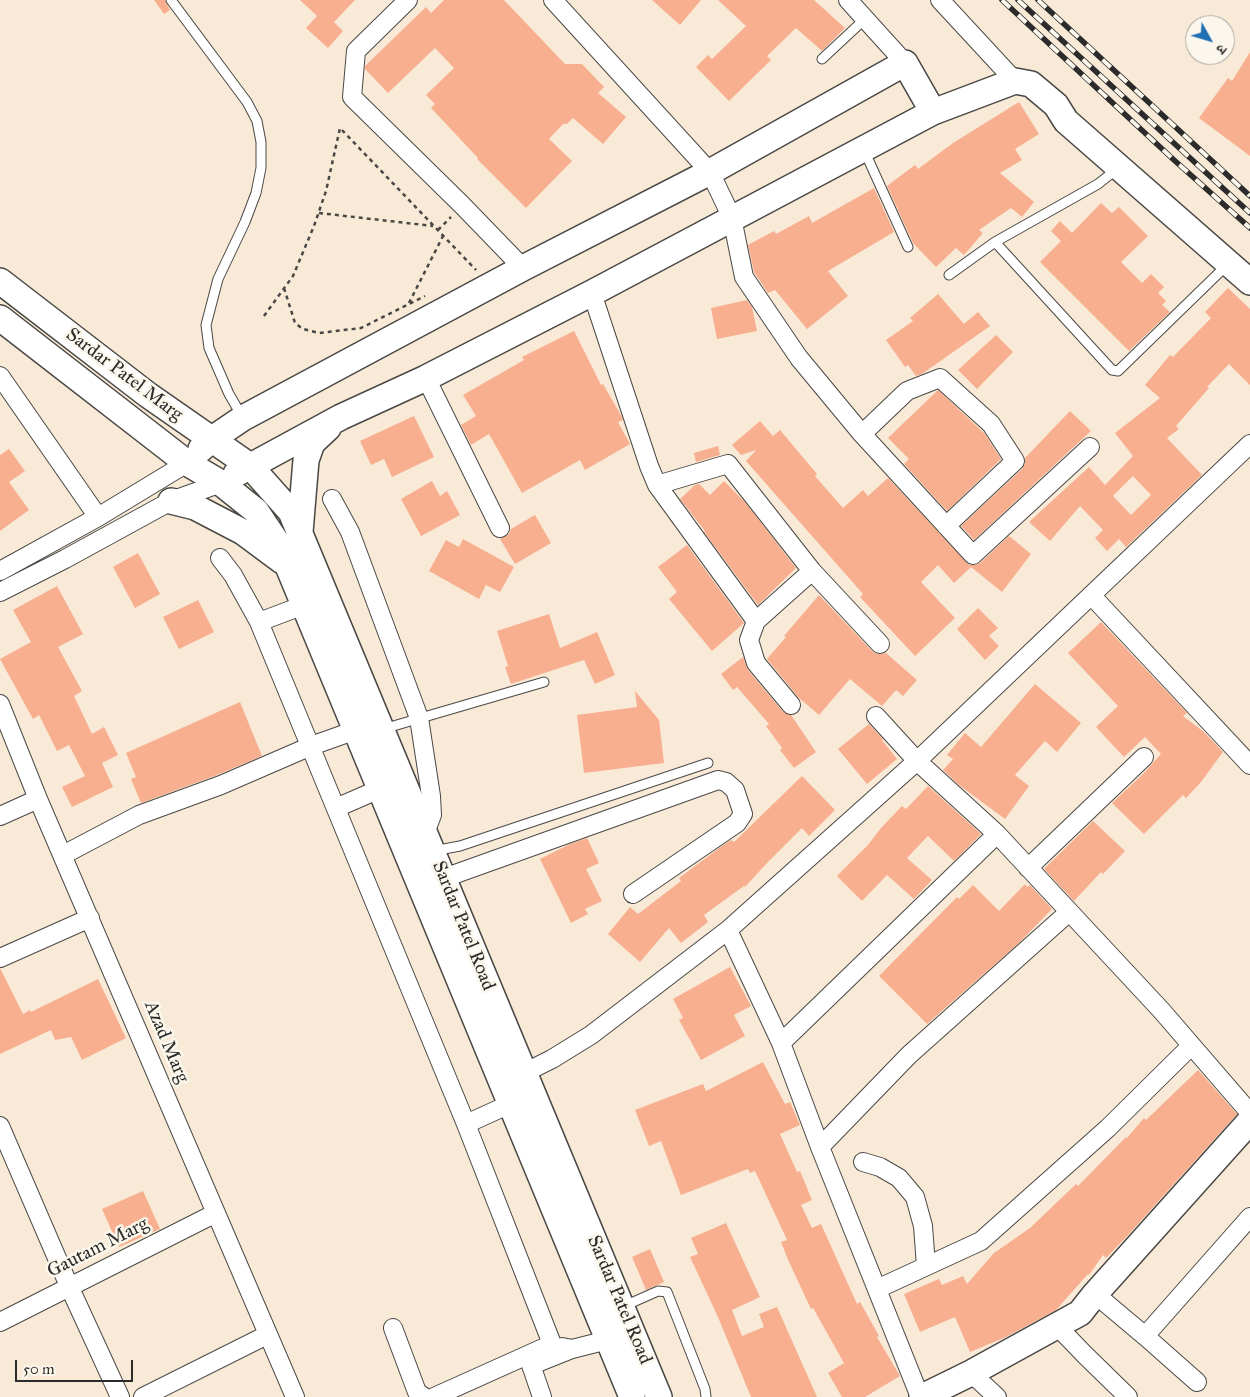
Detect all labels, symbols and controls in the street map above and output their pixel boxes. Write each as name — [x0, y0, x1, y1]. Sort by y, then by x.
north arrow — [1185, 15, 1235, 65]
text: उ — [1212, 41, 1230, 57]
street label: Sardar Patel Marg — [61, 324, 187, 426]
street label: Sardar Patel Road — [427, 858, 499, 994]
street label: Azad Marg — [139, 998, 193, 1086]
street label: Gautam Marg — [44, 1213, 152, 1283]
street label: Sardar Patel Road — [582, 1232, 656, 1368]
scale bar — [18, 1350, 135, 1382]
text: 50 m — [23, 1360, 55, 1378]

